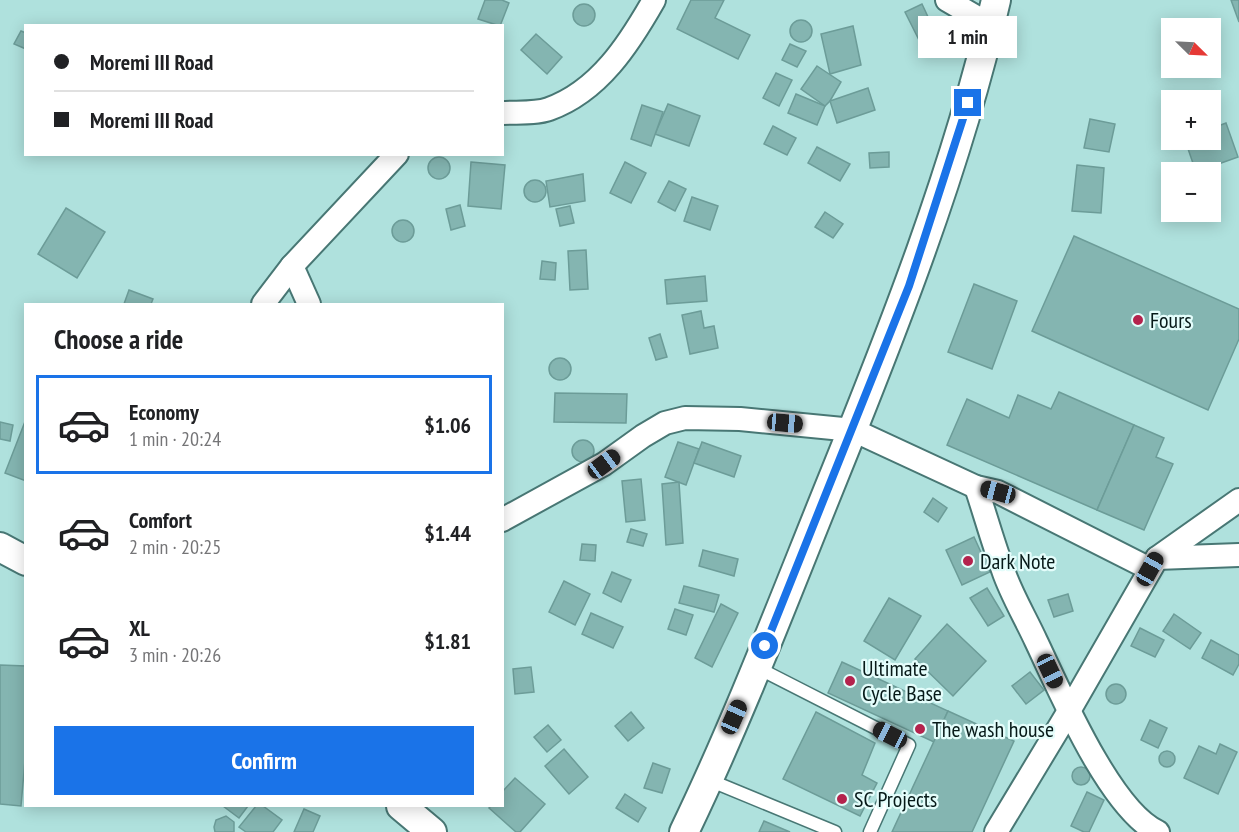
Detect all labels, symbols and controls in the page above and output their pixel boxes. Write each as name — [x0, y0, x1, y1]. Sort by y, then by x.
callout: 1 min — [918, 16, 1018, 58]
north arrow — [1161, 18, 1221, 78]
map controls — [1161, 18, 1221, 222]
text: 1 min — [947, 24, 988, 50]
text: Moremi III Road — [90, 48, 213, 76]
route end — [954, 89, 981, 116]
button: + — [1161, 90, 1221, 150]
text: Moremi III Road — [90, 106, 213, 134]
button: − — [1161, 162, 1221, 222]
place label: Fours — [1150, 306, 1192, 334]
marker: Fours — [1131, 313, 1145, 327]
text: Choose a ride — [54, 322, 183, 356]
icon: car — [57, 398, 111, 452]
text: Economy — [129, 398, 199, 426]
text: $1.06 — [424, 411, 471, 439]
car — [766, 412, 804, 434]
text: 1 min · 20:24 — [129, 426, 221, 452]
car — [584, 446, 624, 482]
car — [978, 479, 1018, 505]
icon: car — [57, 506, 111, 560]
text: Comfort — [129, 506, 192, 534]
text: $1.44 — [424, 519, 471, 547]
text: 2 min · 20:25 — [129, 534, 221, 560]
place label: Dark Note — [980, 547, 1055, 575]
car — [1133, 549, 1167, 589]
marker: Dark Note — [961, 554, 975, 568]
icon: car — [57, 614, 111, 668]
text: XL — [129, 614, 150, 642]
text: $1.81 — [424, 627, 471, 655]
route start — [751, 632, 778, 659]
text: 3 min · 20:26 — [129, 642, 221, 668]
car — [1034, 651, 1066, 691]
place label: Ultimate Cycle Base — [862, 654, 942, 707]
marker: Ultimate Cycle Base — [843, 674, 857, 688]
car — [718, 697, 750, 737]
place label: The wash house — [932, 715, 1054, 743]
car — [870, 719, 910, 751]
marker: The wash house — [913, 722, 927, 736]
button: Confirm — [54, 726, 474, 795]
place label: SC Projects — [854, 785, 937, 813]
marker: SC Projects — [835, 792, 849, 806]

